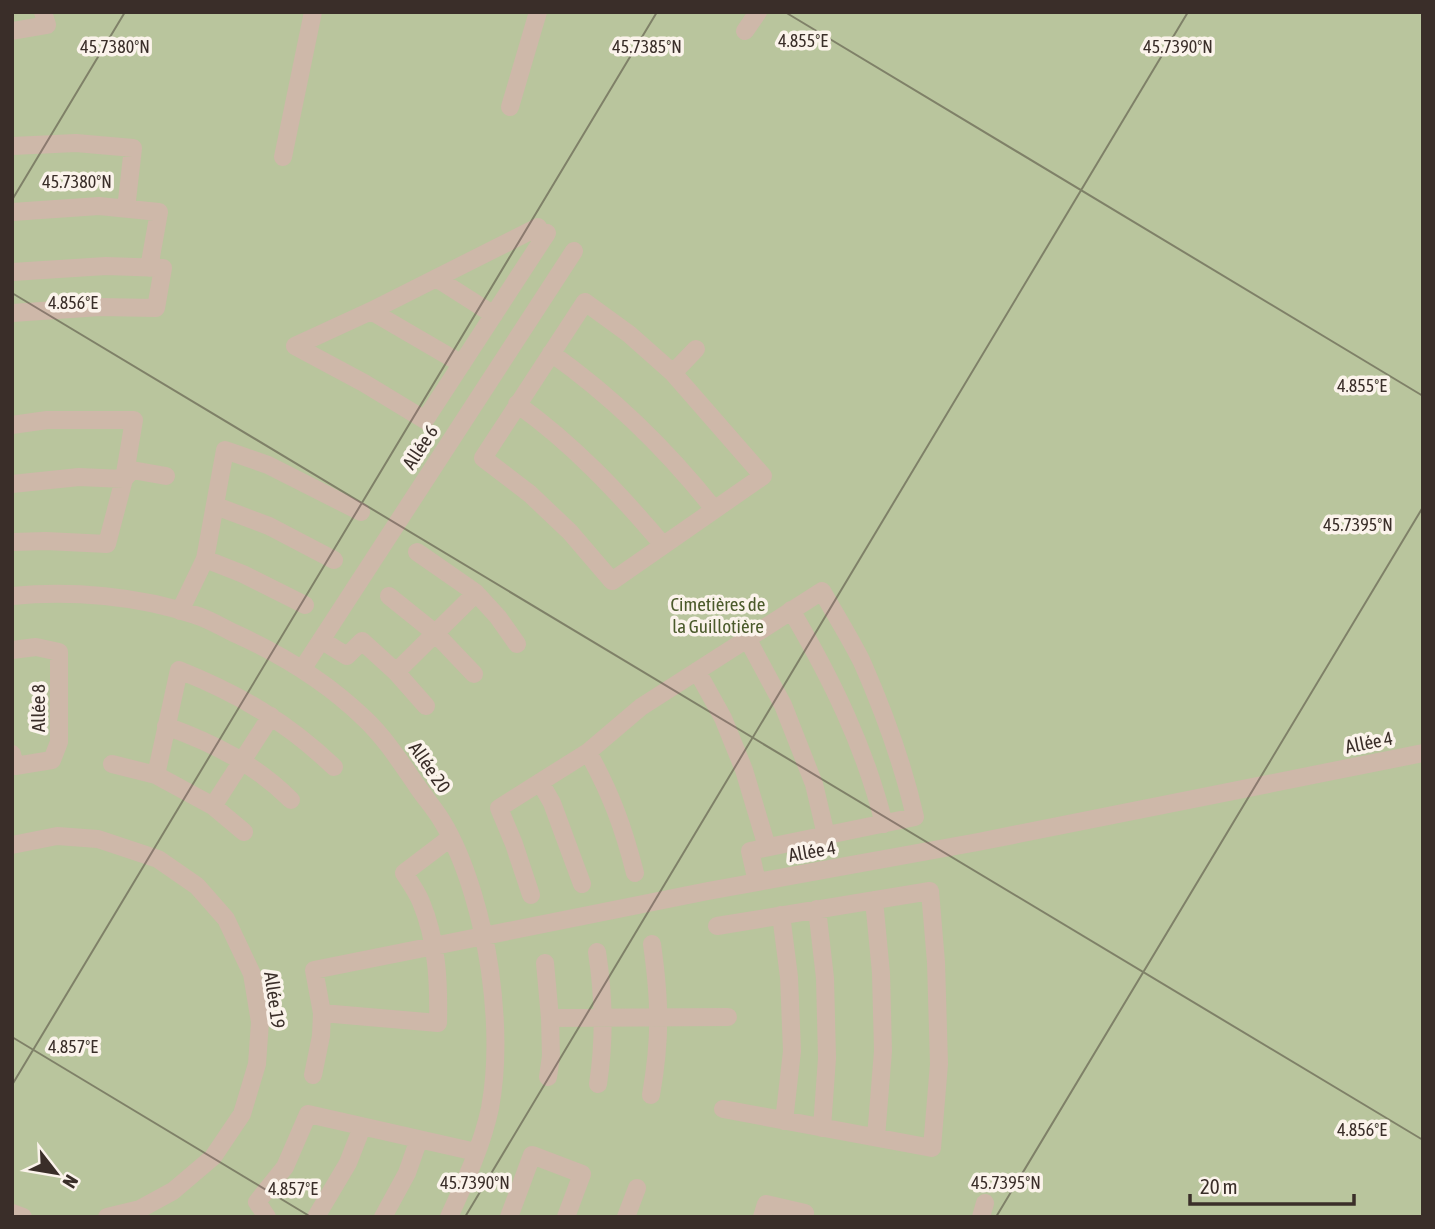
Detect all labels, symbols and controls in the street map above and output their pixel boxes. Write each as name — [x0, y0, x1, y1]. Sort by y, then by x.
text: 4.855°E — [778, 30, 828, 51]
text: 45.7380°N — [80, 36, 150, 57]
text: 45.7385°N — [612, 36, 682, 57]
text: 45.7390°N — [1143, 36, 1213, 57]
text: 45.7380°N — [42, 171, 112, 192]
text: 4.856°E — [48, 292, 98, 313]
text: 4.855°E — [1337, 375, 1387, 396]
street label: Allée 6 — [398, 421, 442, 473]
text: 45.7395°N — [1323, 514, 1393, 535]
park label: Cimetières de la Guillotière — [671, 593, 765, 637]
street label: Allée 8 — [27, 684, 49, 732]
street label: Allée 4 — [1343, 727, 1395, 757]
street label: Allée 20 — [405, 737, 455, 797]
street label: Allée 4 — [787, 836, 838, 866]
street label: Allée 19 — [260, 970, 290, 1030]
text: 4.857°E — [48, 1036, 98, 1057]
text: 4.856°E — [1337, 1119, 1387, 1140]
north arrow — [21, 1138, 91, 1208]
scale bar — [1190, 1162, 1354, 1206]
text: N — [58, 1171, 83, 1192]
text: 45.7390°N — [440, 1172, 510, 1193]
text: 45.7395°N — [971, 1172, 1041, 1193]
text: 20 m — [1200, 1174, 1238, 1198]
text: 4.857°E — [268, 1178, 318, 1199]

